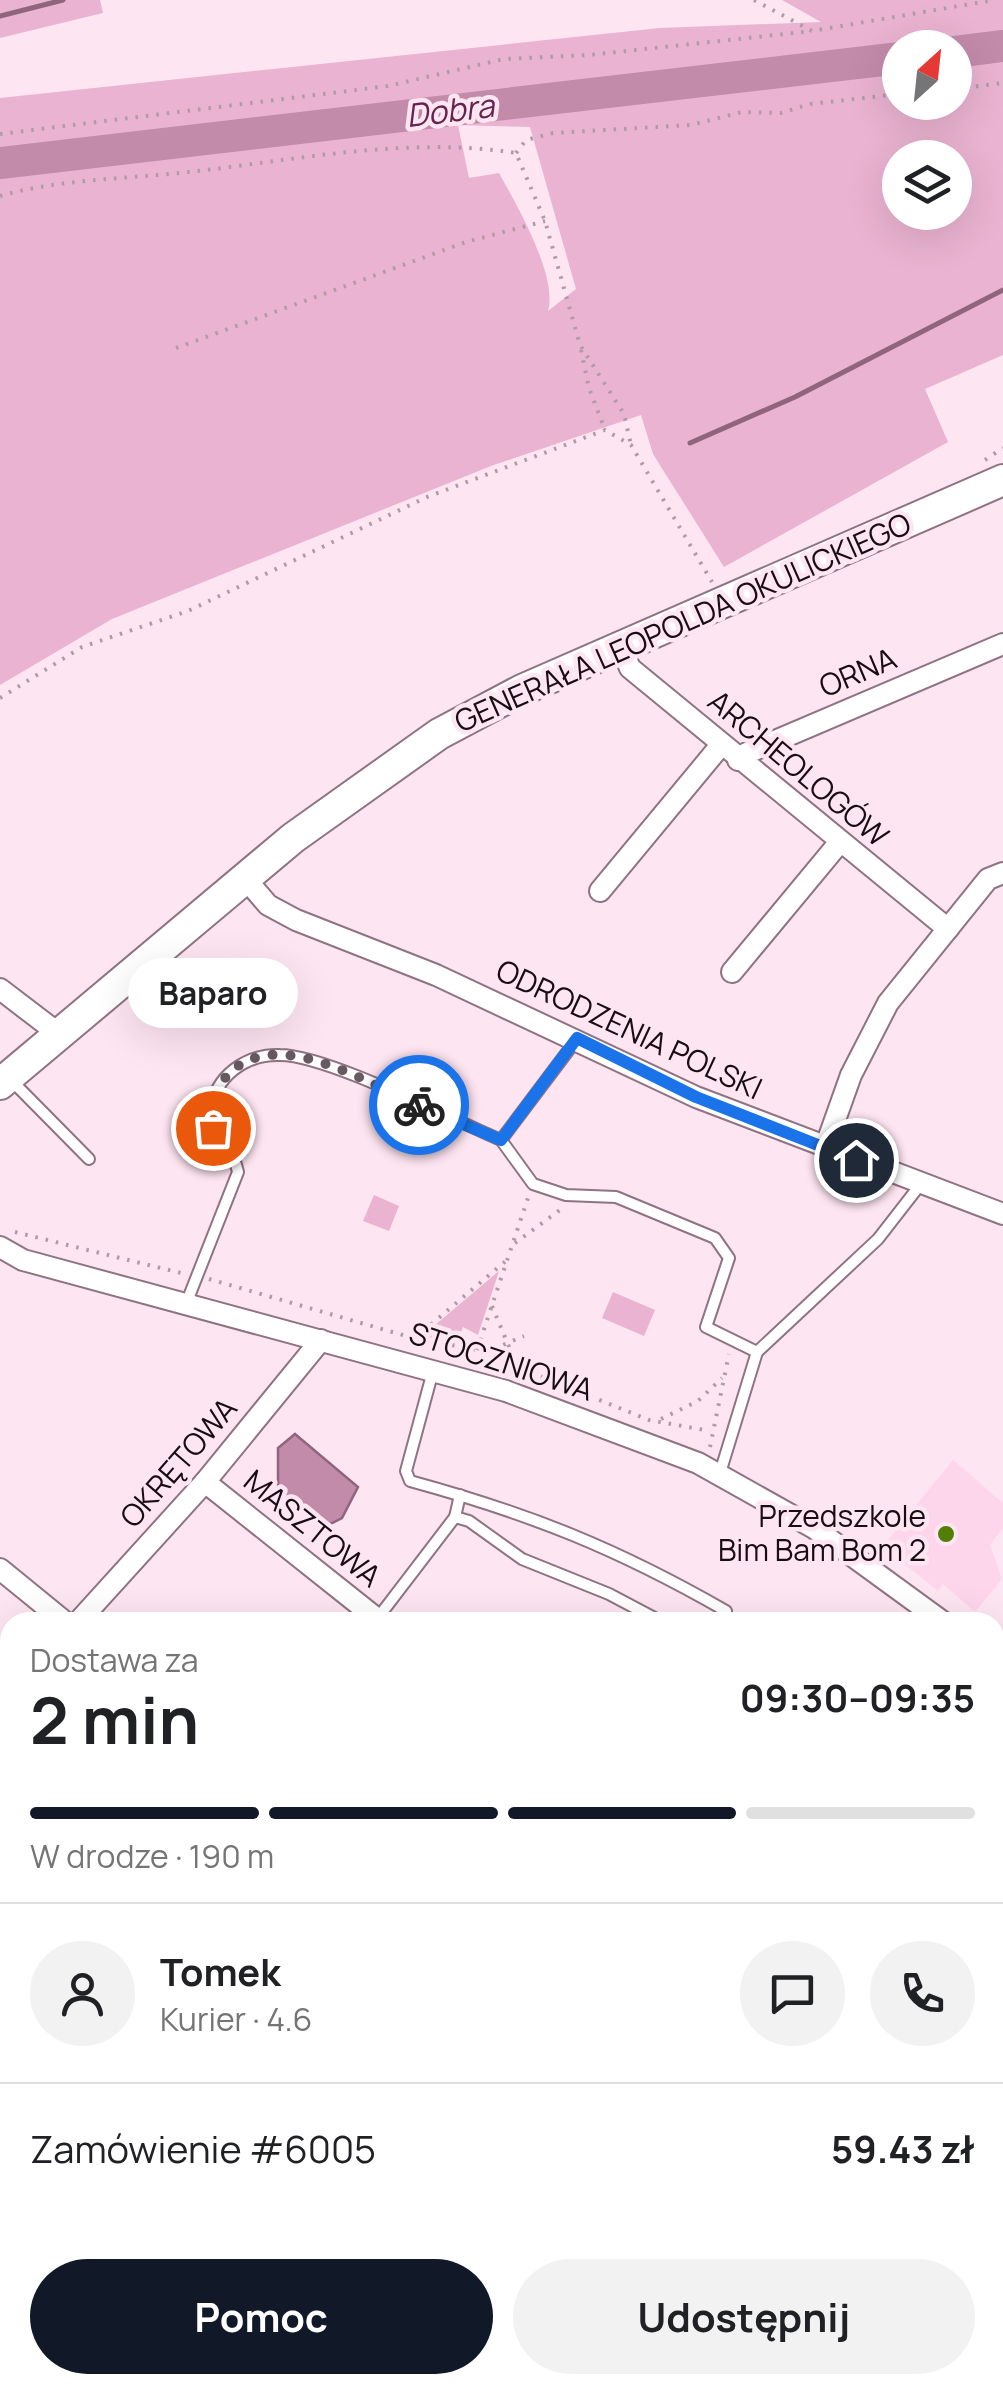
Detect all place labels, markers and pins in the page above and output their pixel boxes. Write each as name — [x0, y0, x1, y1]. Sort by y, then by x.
callout: Baparo — [128, 958, 298, 1028]
pin — [171, 1086, 256, 1171]
pin — [814, 1118, 899, 1203]
place label: Przedszkole Bim Bam Bom 2 — [718, 1495, 926, 1570]
marker: Przedszkole Bim Bam Bom 2 — [935, 1523, 957, 1545]

